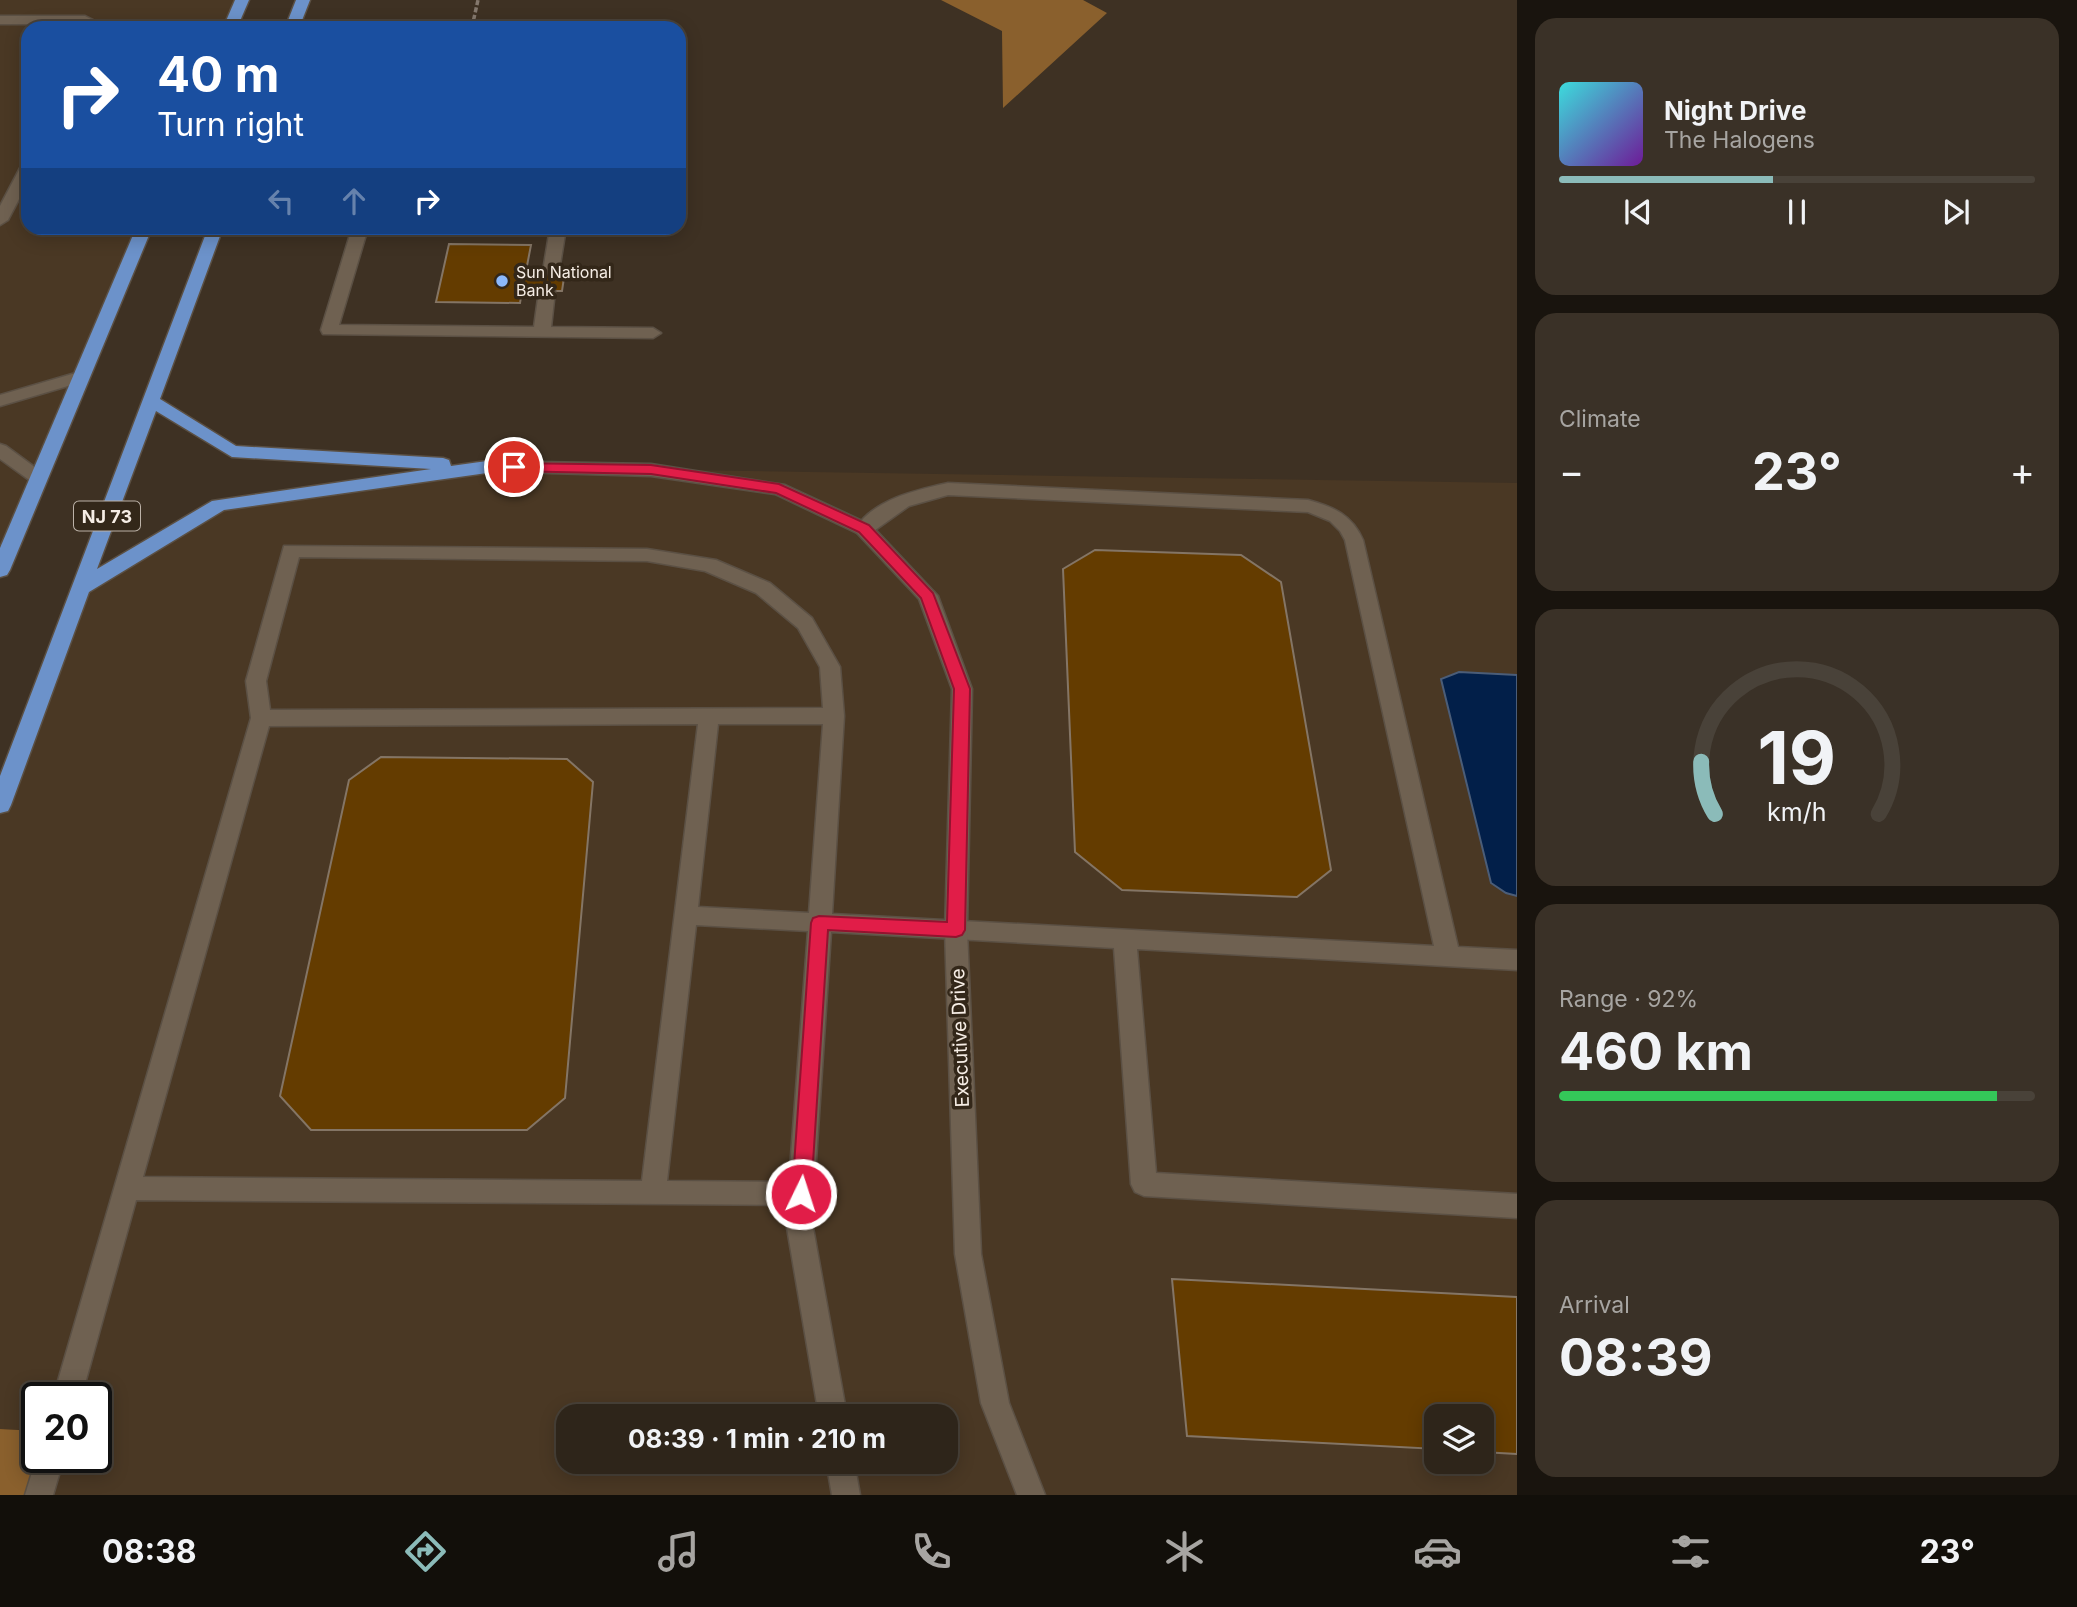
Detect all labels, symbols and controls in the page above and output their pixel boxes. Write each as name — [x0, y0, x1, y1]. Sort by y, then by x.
text: 40 m — [157, 45, 280, 104]
icon: right — [42, 49, 133, 140]
text: Night Drive — [1664, 95, 1806, 126]
text: Turn right — [157, 105, 304, 144]
text: The Halogens — [1664, 126, 1815, 154]
icon: left — [262, 182, 300, 220]
icon: ahead — [335, 182, 373, 220]
icon: right — [408, 182, 446, 220]
icon: previous — [1619, 193, 1657, 231]
icon: pause — [1778, 193, 1816, 231]
icon: next — [1937, 193, 1975, 231]
place label: Sun National Bank — [516, 262, 612, 300]
marker: Sun National Bank — [494, 273, 510, 289]
text: Climate — [1559, 405, 1641, 433]
pin — [484, 437, 544, 497]
text: 23° — [1752, 440, 1842, 503]
icon: arrive — [495, 448, 533, 486]
text: − — [1559, 448, 1584, 494]
text: + — [2010, 448, 2035, 494]
road number: NJ 73 — [74, 502, 140, 530]
text: 19 — [1758, 713, 1836, 802]
text: km/h — [1767, 796, 1827, 826]
street label: Executive Drive — [946, 968, 974, 1108]
text: Range · 92% — [1559, 985, 1698, 1013]
text: 460 km — [1559, 1020, 1753, 1083]
position arrow — [764, 1157, 838, 1231]
text: Arrival — [1559, 1291, 1630, 1319]
text: 08:39 — [1559, 1326, 1713, 1389]
speed limit sign: 20 — [21, 1382, 112, 1473]
map controls — [1424, 1404, 1494, 1474]
button: layers — [1424, 1404, 1494, 1474]
text: 08:39 · 1 min · 210 m — [628, 1423, 886, 1454]
icon: directions — [401, 1527, 450, 1576]
icon: music — [654, 1527, 703, 1576]
icon: phone — [907, 1527, 956, 1576]
icon: climate — [1160, 1527, 1209, 1576]
icon: car — [1413, 1527, 1462, 1576]
icon: filters — [1666, 1527, 1715, 1576]
text: 08:38 — [102, 1532, 197, 1571]
text: 23° — [1920, 1532, 1975, 1571]

